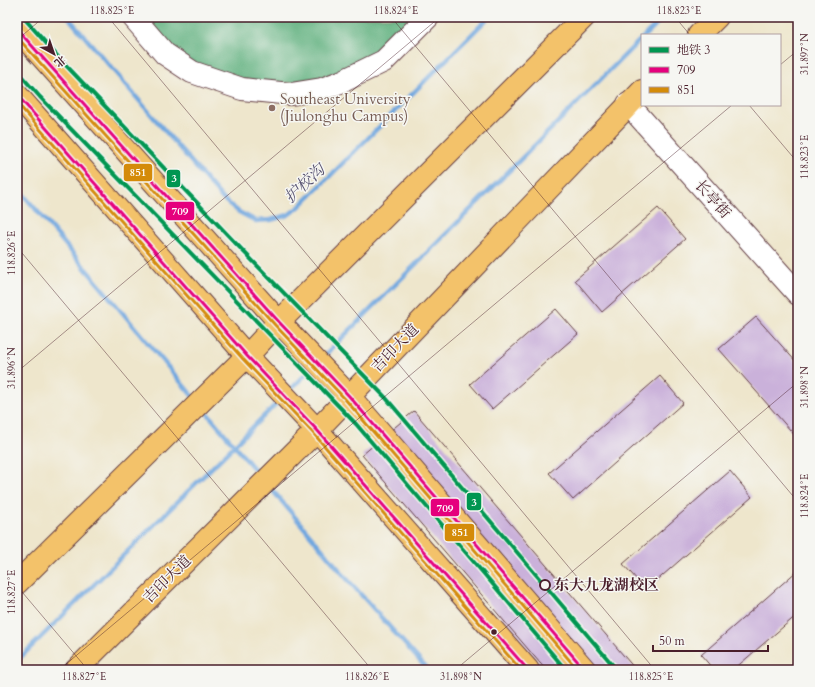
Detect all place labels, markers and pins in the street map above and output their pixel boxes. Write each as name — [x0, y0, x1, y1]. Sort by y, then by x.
place label: Southeast University (Jiulonghu Campus) — [280, 89, 411, 126]
marker: Southeast University (Jiulonghu Campus) — [267, 103, 277, 113]
place label: 东大九龙湖校区 — [554, 575, 659, 595]
marker: 东大九龙湖校区 — [539, 579, 551, 591]
unlabelled marker — [489, 627, 499, 637]

